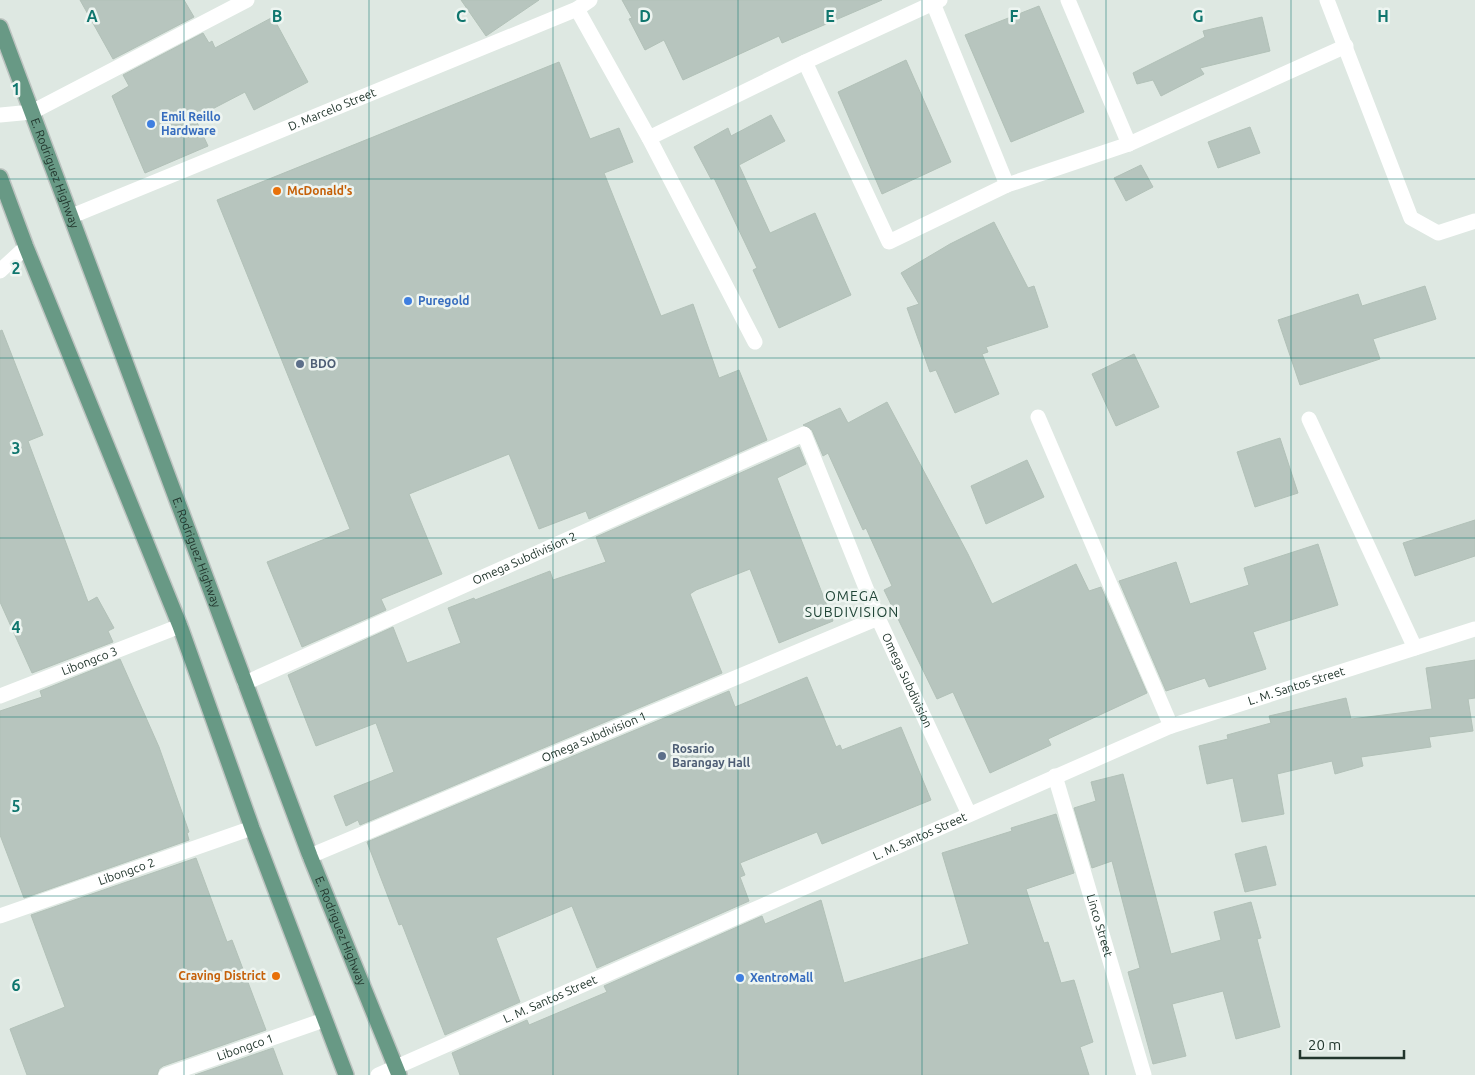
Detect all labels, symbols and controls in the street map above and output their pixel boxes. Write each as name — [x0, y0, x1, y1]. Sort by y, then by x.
text: A — [86, 7, 98, 25]
text: B — [272, 7, 282, 25]
text: C — [456, 7, 466, 25]
text: D — [639, 7, 651, 25]
text: E — [825, 7, 835, 25]
text: F — [1010, 7, 1019, 25]
text: G — [1192, 7, 1204, 25]
text: H — [1377, 7, 1389, 25]
text: 1 — [11, 80, 21, 98]
street label: D. Marcelo Street — [286, 85, 378, 133]
place label: Emil Reillo Hardware — [161, 110, 221, 137]
street label: E. Rodriguez Highway — [29, 116, 82, 230]
marker: Emil Reillo Hardware — [145, 118, 157, 130]
place label: McDonald's — [287, 184, 353, 197]
marker: McDonald's — [271, 185, 283, 197]
text: 2 — [11, 259, 21, 277]
place label: Puregold — [418, 294, 469, 307]
marker: Puregold — [402, 295, 414, 307]
place label: BDO — [310, 357, 336, 370]
marker: BDO — [294, 358, 306, 370]
text: 3 — [11, 439, 21, 457]
street label: E. Rodriguez Highway — [170, 495, 224, 609]
street label: Omega Subdivision 2 — [470, 529, 578, 587]
district label: OMEGA SUBDIVISION — [805, 588, 899, 620]
text: 4 — [11, 618, 21, 636]
street label: Omega Subdivision — [880, 631, 935, 730]
street label: Libongco 3 — [59, 644, 119, 677]
street label: L. M. Santos Street — [1246, 664, 1346, 707]
street label: Omega Subdivision 1 — [539, 709, 648, 764]
place label: Rosario Barangay Hall — [672, 742, 750, 769]
marker: Rosario Barangay Hall — [656, 750, 668, 762]
text: 5 — [11, 797, 21, 815]
street label: L. M. Santos Street — [871, 810, 969, 862]
street label: Libongco 2 — [96, 855, 156, 887]
street label: E. Rodriguez Highway — [313, 874, 369, 987]
street label: Linco Street — [1085, 892, 1116, 959]
place label: Craving District — [178, 969, 266, 982]
marker: Craving District — [270, 970, 282, 982]
place label: XentroMall — [750, 971, 814, 984]
street label: L. M. Santos Street — [501, 972, 599, 1025]
marker: XentroMall — [734, 972, 746, 984]
text: 6 — [11, 976, 21, 994]
scale bar — [1300, 1028, 1404, 1060]
street label: Libongco 1 — [215, 1031, 275, 1063]
text: 20 m — [1308, 1036, 1341, 1053]

